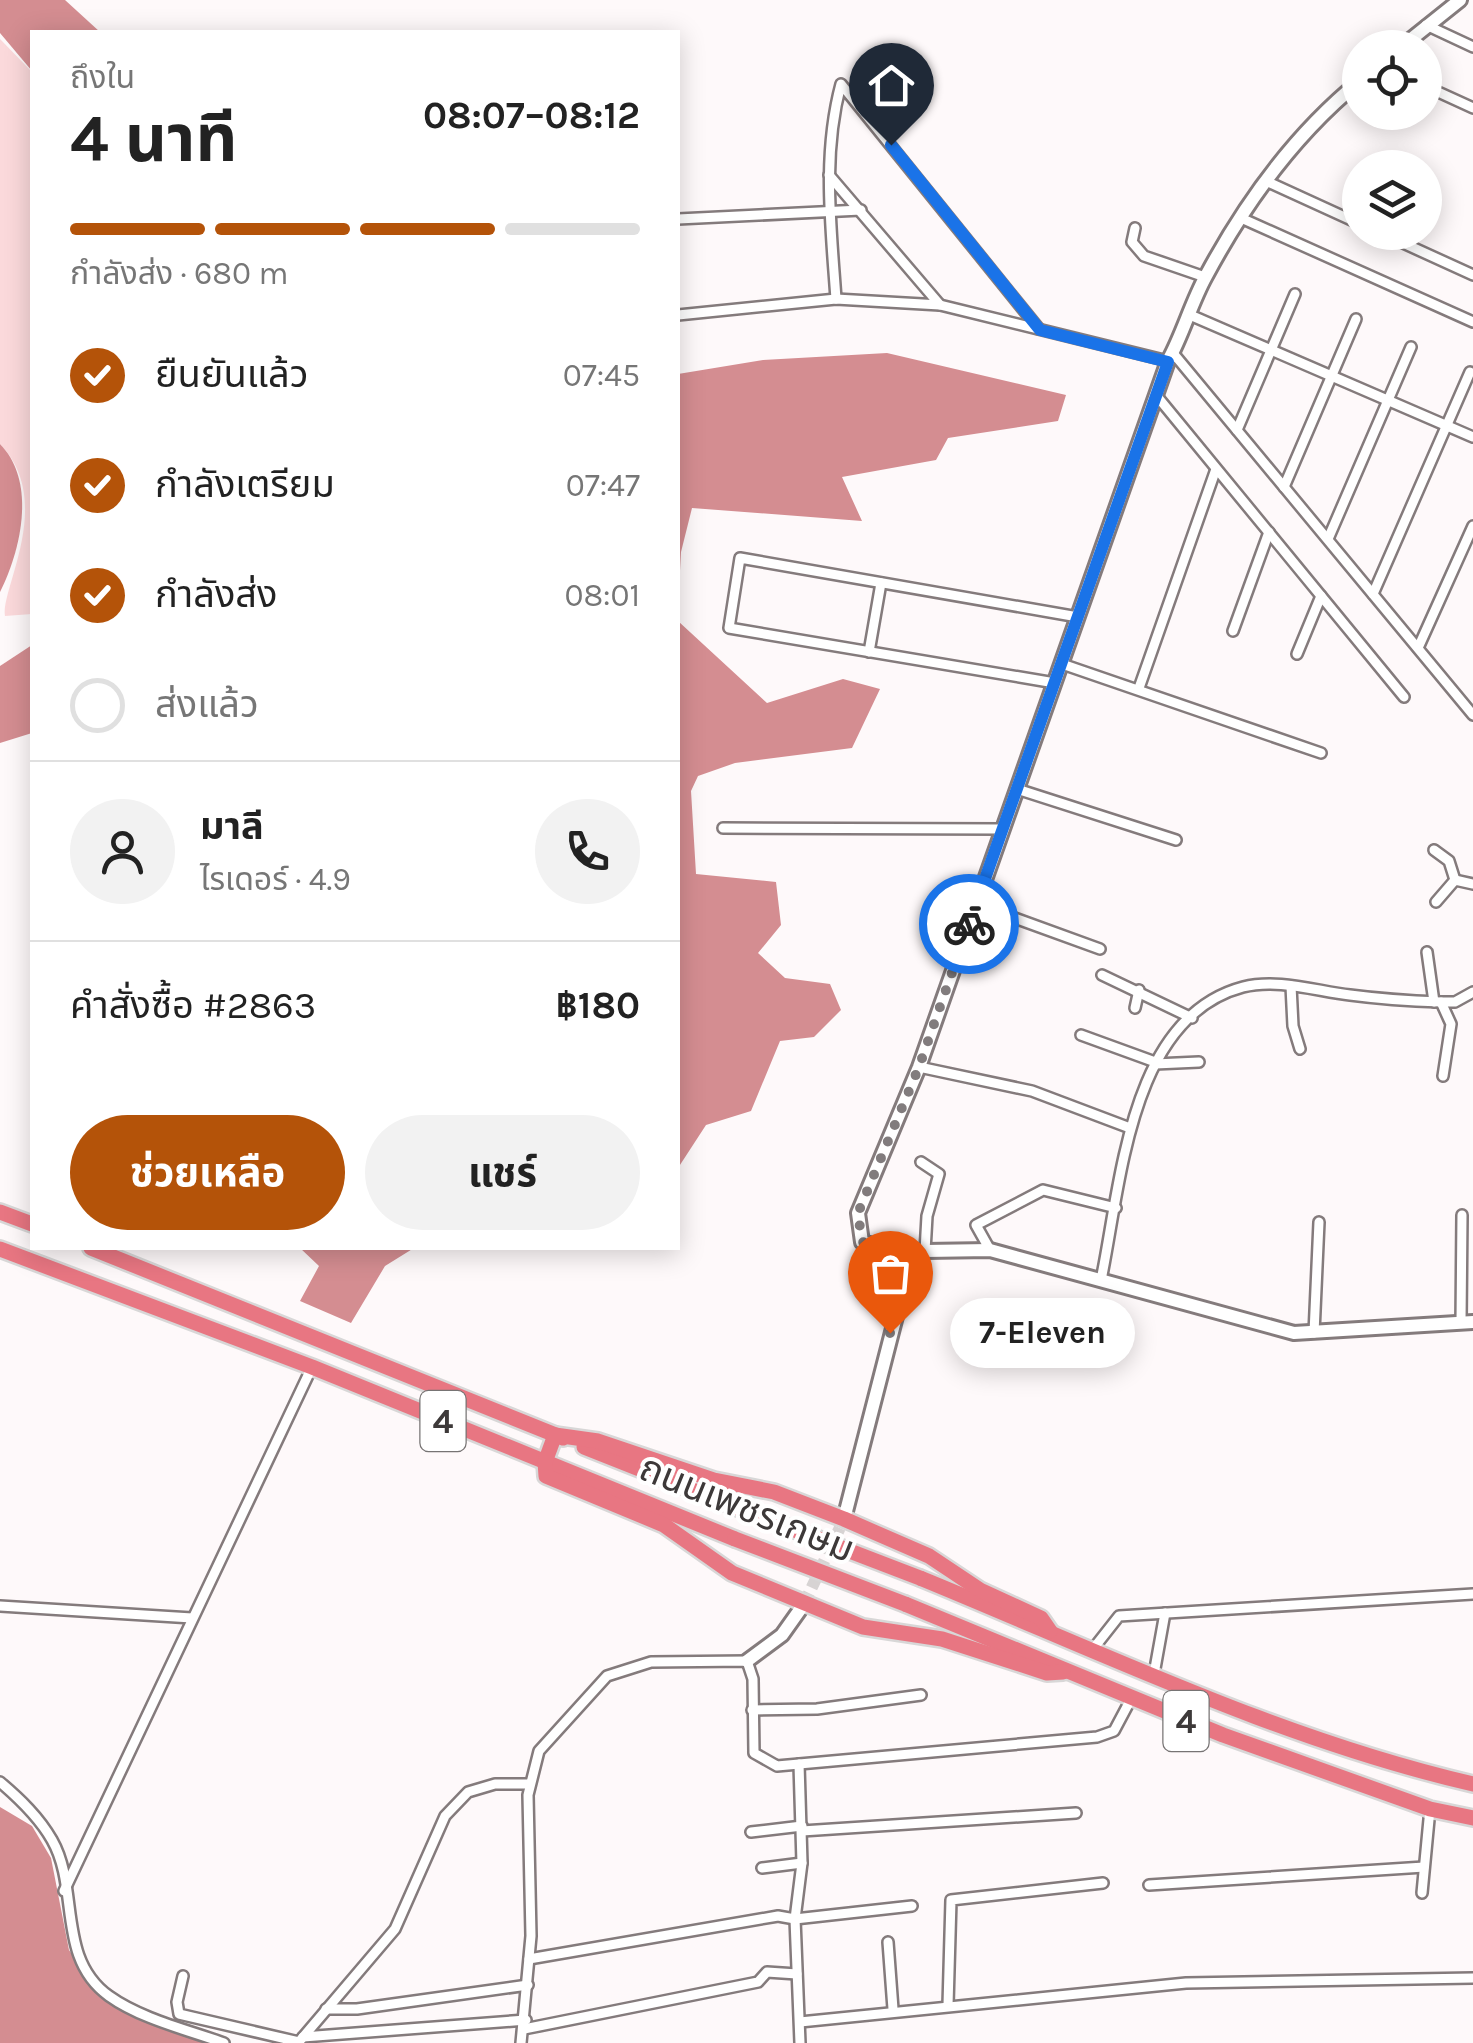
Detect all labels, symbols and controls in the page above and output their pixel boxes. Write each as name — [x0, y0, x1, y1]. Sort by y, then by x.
map controls — [1342, 30, 1442, 250]
button: locate — [1342, 30, 1442, 130]
pin — [849, 43, 934, 146]
icon: home — [864, 58, 919, 113]
text: ถึงใน — [70, 59, 135, 96]
text: 08:07–08:12 — [423, 93, 640, 138]
text: 4 นาที — [70, 101, 237, 177]
button: layers — [1342, 150, 1442, 250]
text: กำลังส่ง · 680 m — [70, 255, 289, 292]
icon: check — [70, 348, 125, 403]
text: ยืนยันแล้ว — [155, 352, 308, 397]
text: 07:45 — [563, 357, 640, 394]
icon: check — [70, 458, 125, 513]
text: กำลังเตรียม — [155, 462, 335, 507]
text: 07:47 — [566, 467, 640, 504]
icon: check — [70, 568, 125, 623]
text: กำลังส่ง — [155, 572, 277, 617]
text: 08:01 — [564, 577, 640, 614]
text: ส่งแล้ว — [155, 682, 259, 727]
button: person — [70, 799, 175, 904]
button: phone — [535, 799, 640, 904]
text: มาลี — [200, 804, 264, 849]
text: ไรเดอร์ · 4.9 — [200, 861, 351, 898]
courier — [919, 874, 1019, 974]
icon: bike — [942, 897, 997, 952]
text: คำสั่งซื้อ #2863 — [70, 983, 316, 1028]
text: ฿180 — [556, 983, 640, 1028]
button: ช่วยเหลือ — [70, 1115, 345, 1230]
button: แชร์ — [365, 1115, 640, 1230]
pin — [848, 1231, 933, 1334]
icon: bag — [863, 1246, 918, 1301]
callout: 7-Eleven — [950, 1298, 1135, 1368]
text: 7-Eleven — [979, 1314, 1106, 1351]
road number: 4 — [420, 1391, 466, 1451]
street label: ถนนเพชรเกษม — [633, 1445, 861, 1572]
road number: 4 — [1164, 1691, 1208, 1751]

